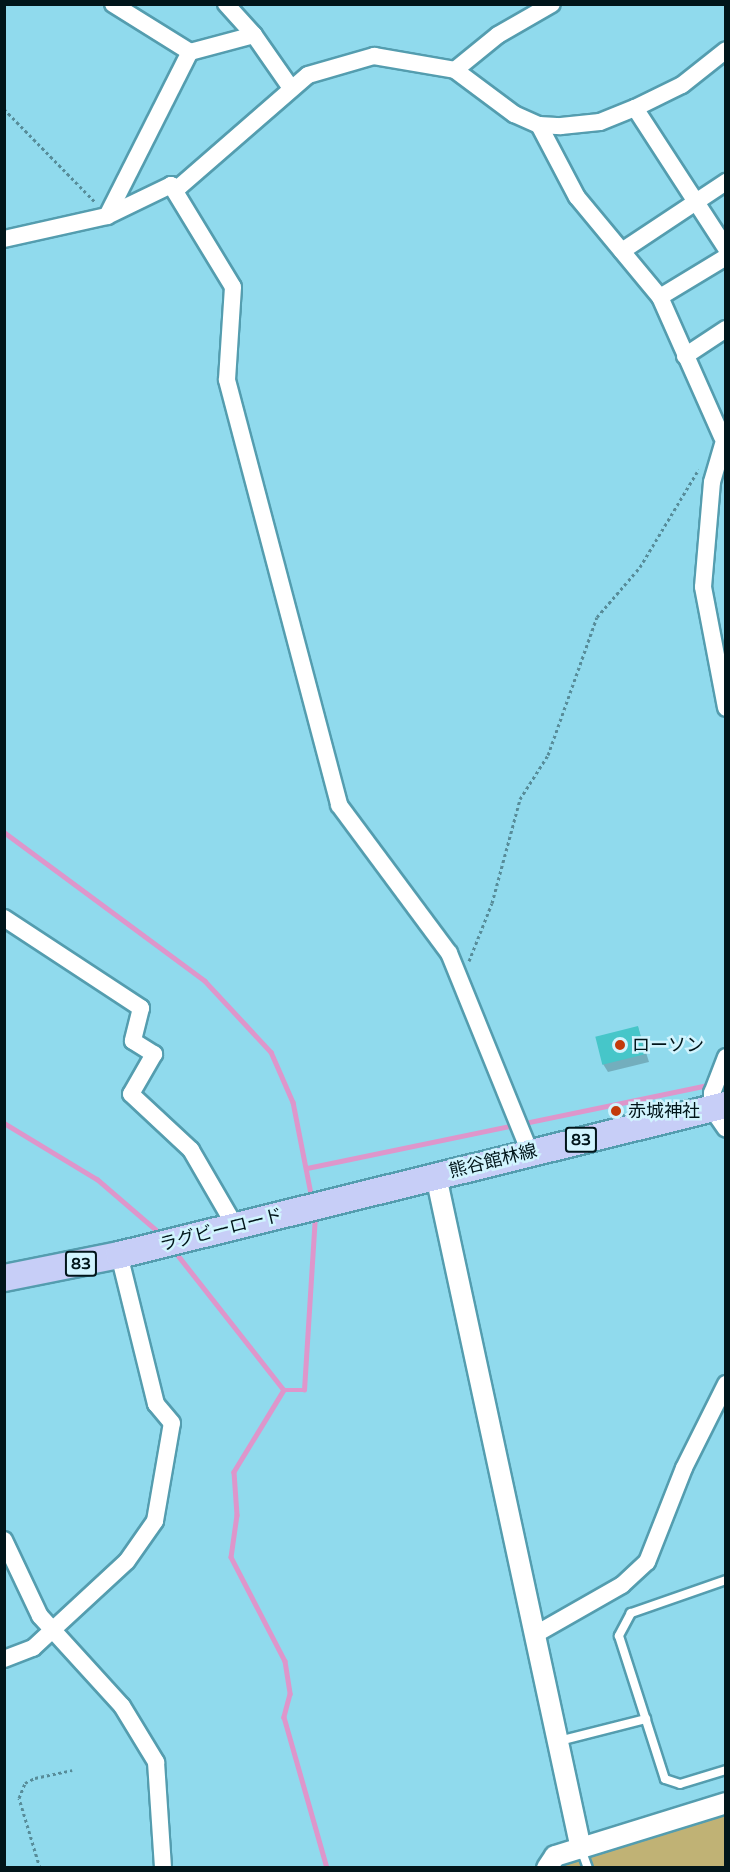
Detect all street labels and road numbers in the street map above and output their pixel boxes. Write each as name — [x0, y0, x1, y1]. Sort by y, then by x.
road number: 83 — [564, 1127, 598, 1153]
street label: 熊谷館林線 — [447, 1140, 539, 1182]
street label: ラグビーロード — [157, 1204, 285, 1256]
road number: 83 — [64, 1251, 98, 1277]

